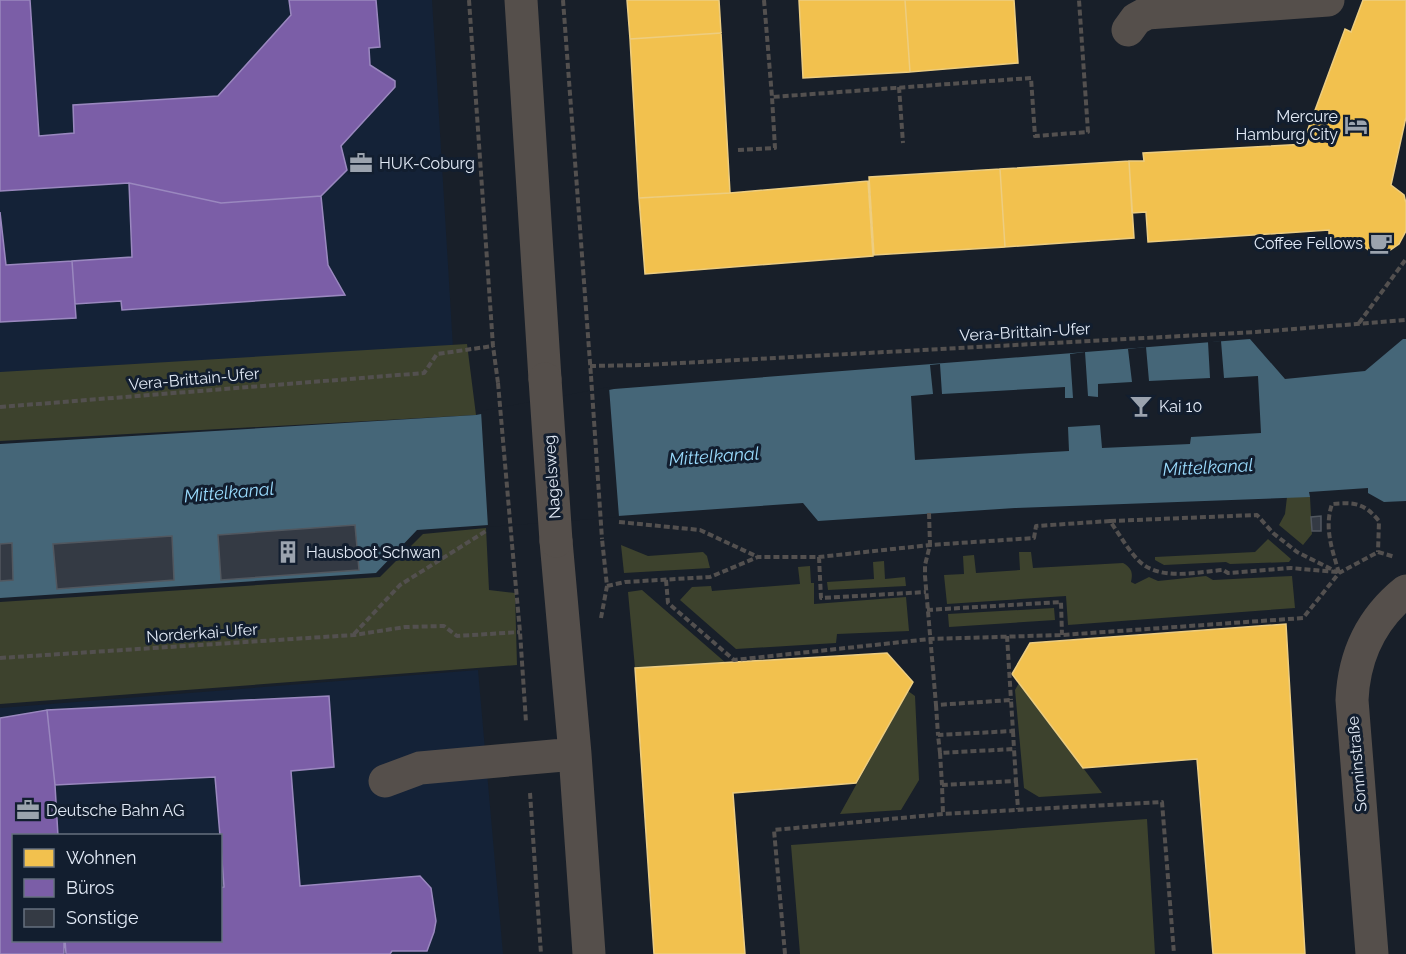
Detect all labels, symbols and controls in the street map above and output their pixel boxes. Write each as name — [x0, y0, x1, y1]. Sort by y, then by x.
place label: Mercure Hamburg City — [1236, 107, 1338, 144]
hotel icon: Mercure Hamburg City — [1343, 112, 1369, 138]
office icon: HUK-Coburg — [348, 150, 374, 176]
place label: HUK-Coburg — [379, 154, 475, 173]
cafe icon: Coffee Fellows — [1368, 230, 1394, 256]
place label: Coffee Fellows — [1254, 234, 1363, 253]
street label: Vera-Brittain-Ufer — [959, 319, 1091, 345]
street label: Vera-Brittain-Ufer — [128, 364, 260, 394]
bar icon: Kai 10 — [1128, 393, 1154, 419]
place label: Kai 10 — [1159, 397, 1202, 416]
street label: Nagelsweg — [540, 434, 564, 520]
water label: Mittelkanal — [668, 442, 760, 470]
water label: Mittelkanal — [1162, 454, 1254, 480]
water label: Mittelkanal — [183, 478, 275, 506]
building icon: Hausboot Schwan — [275, 539, 301, 565]
place label: Hausboot Schwan — [306, 543, 440, 562]
street label: Norderkai-Ufer — [146, 620, 259, 646]
street label: Sonninstraße — [1343, 715, 1371, 813]
office icon: Deutsche Bahn AG — [15, 797, 41, 823]
place label: Deutsche Bahn AG — [46, 801, 184, 820]
legend — [12, 834, 222, 942]
text: Wohnen — [66, 847, 136, 868]
text: Büros — [66, 877, 114, 898]
text: Sonstige — [66, 907, 139, 928]

